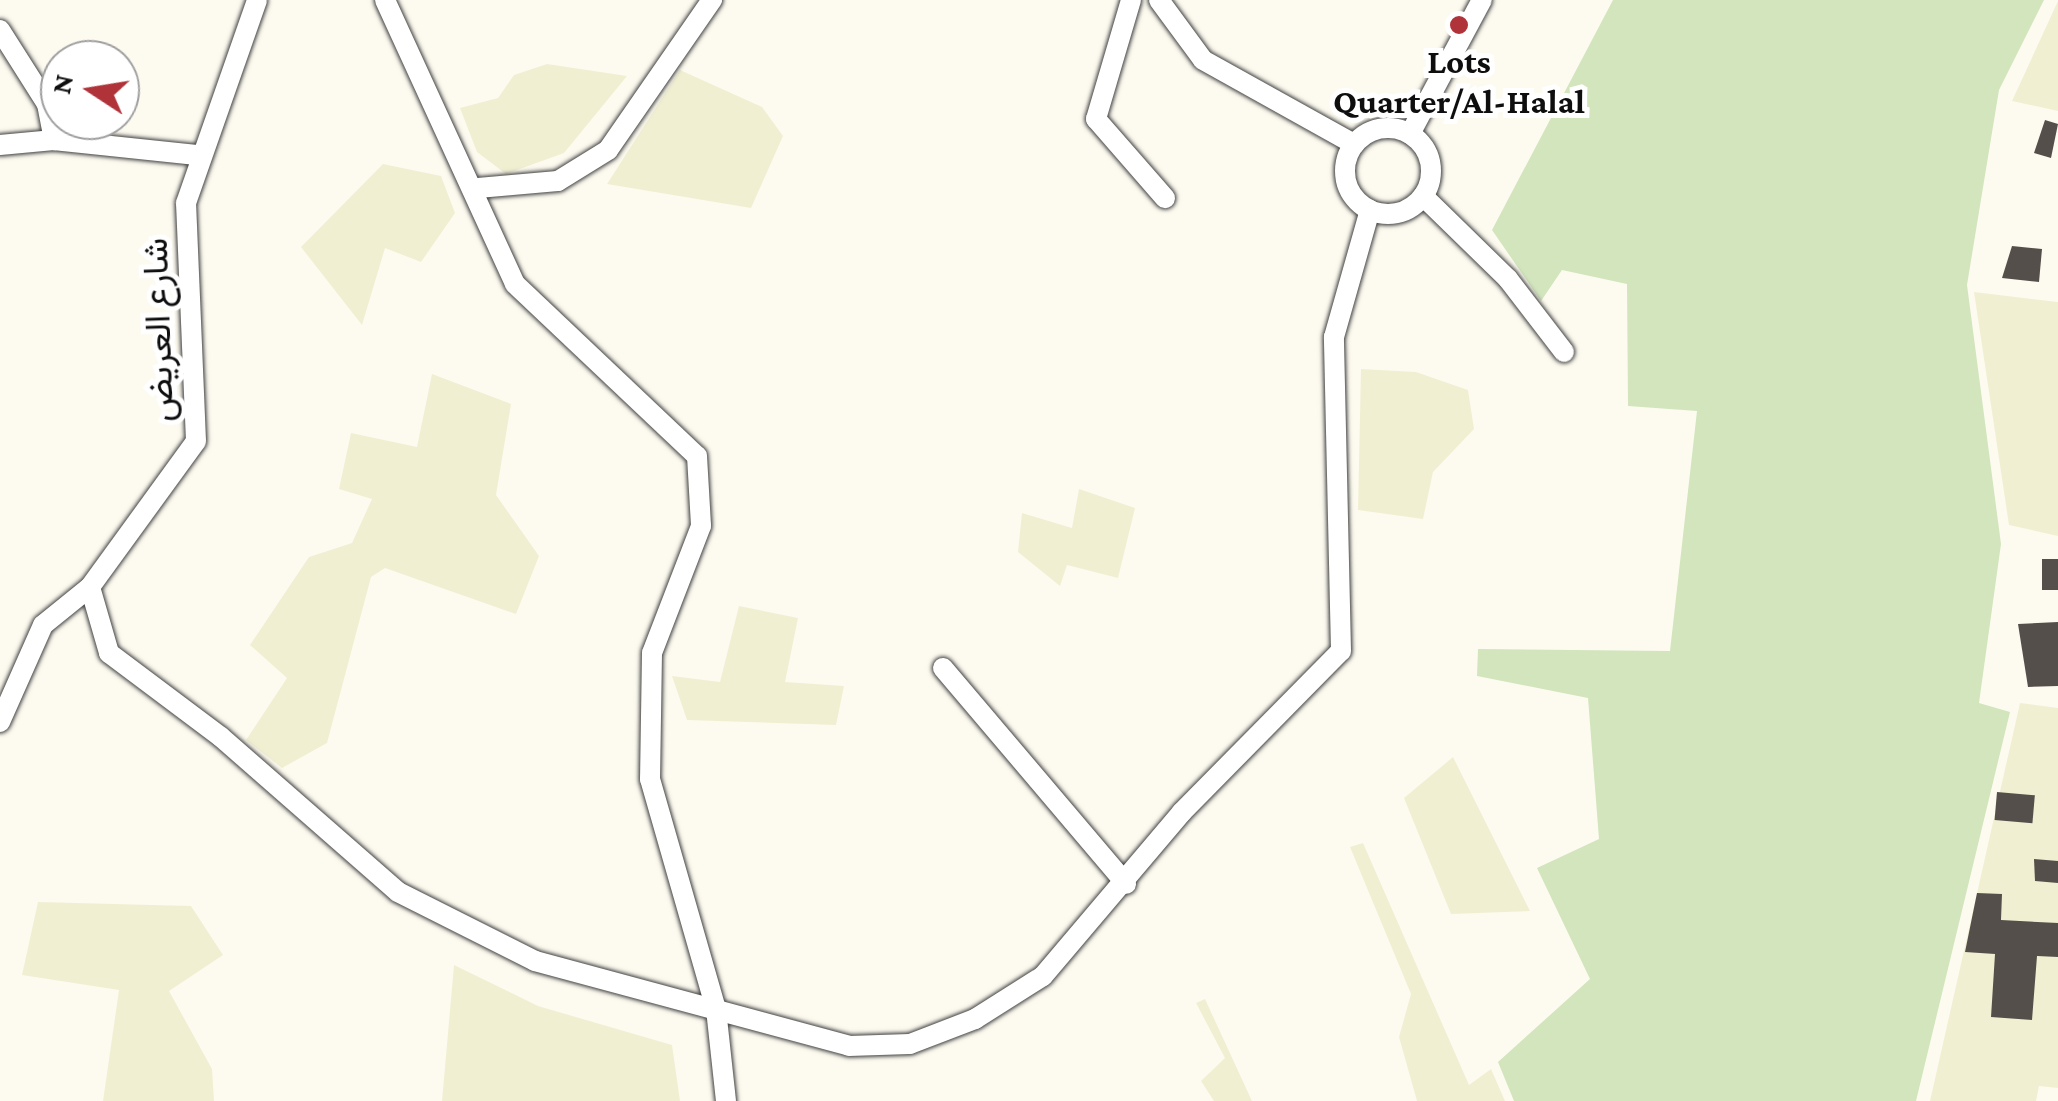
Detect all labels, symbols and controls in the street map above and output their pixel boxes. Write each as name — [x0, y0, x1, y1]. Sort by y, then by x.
marker: Lots Quarter/Al-Halal — [1448, 14, 1470, 36]
north arrow — [40, 40, 140, 140]
place label: Lots Quarter/Al-Halal — [1333, 41, 1585, 123]
text: N — [45, 72, 79, 97]
street label: شارع العريض — [135, 237, 183, 423]

